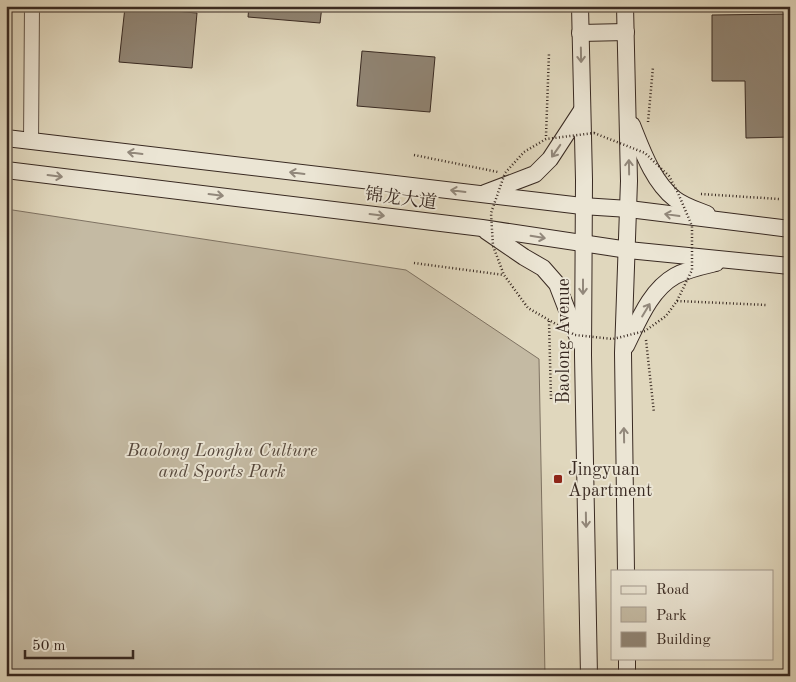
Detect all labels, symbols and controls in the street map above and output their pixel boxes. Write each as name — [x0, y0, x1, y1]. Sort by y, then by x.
one-way arrow — [576, 46, 586, 63]
one-way arrow — [551, 144, 561, 158]
one-way arrow — [128, 148, 144, 158]
one-way arrow — [624, 159, 634, 176]
one-way arrow — [289, 168, 305, 178]
one-way arrow — [46, 171, 62, 181]
street label: 锦龙大道 — [364, 184, 438, 212]
one-way arrow — [451, 186, 467, 196]
one-way arrow — [208, 190, 224, 200]
one-way arrow — [664, 209, 680, 219]
one-way arrow — [369, 210, 385, 220]
one-way arrow — [530, 233, 546, 243]
street label: Baolong Avenue — [555, 278, 573, 404]
one-way arrow — [578, 279, 588, 295]
one-way arrow — [641, 303, 651, 317]
one-way arrow — [619, 427, 629, 443]
park label: Baolong Longhu Culture and Sports Park — [126, 442, 317, 481]
place label: Jingyuan Apartment — [568, 461, 652, 500]
marker: Jingyuan Apartment — [552, 473, 564, 485]
one-way arrow — [581, 512, 591, 528]
legend — [611, 570, 774, 660]
text: Road — [656, 583, 690, 598]
text: Park — [656, 609, 687, 624]
scale bar — [25, 627, 132, 659]
text: Building — [656, 633, 711, 648]
text: 50 m — [32, 639, 66, 654]

